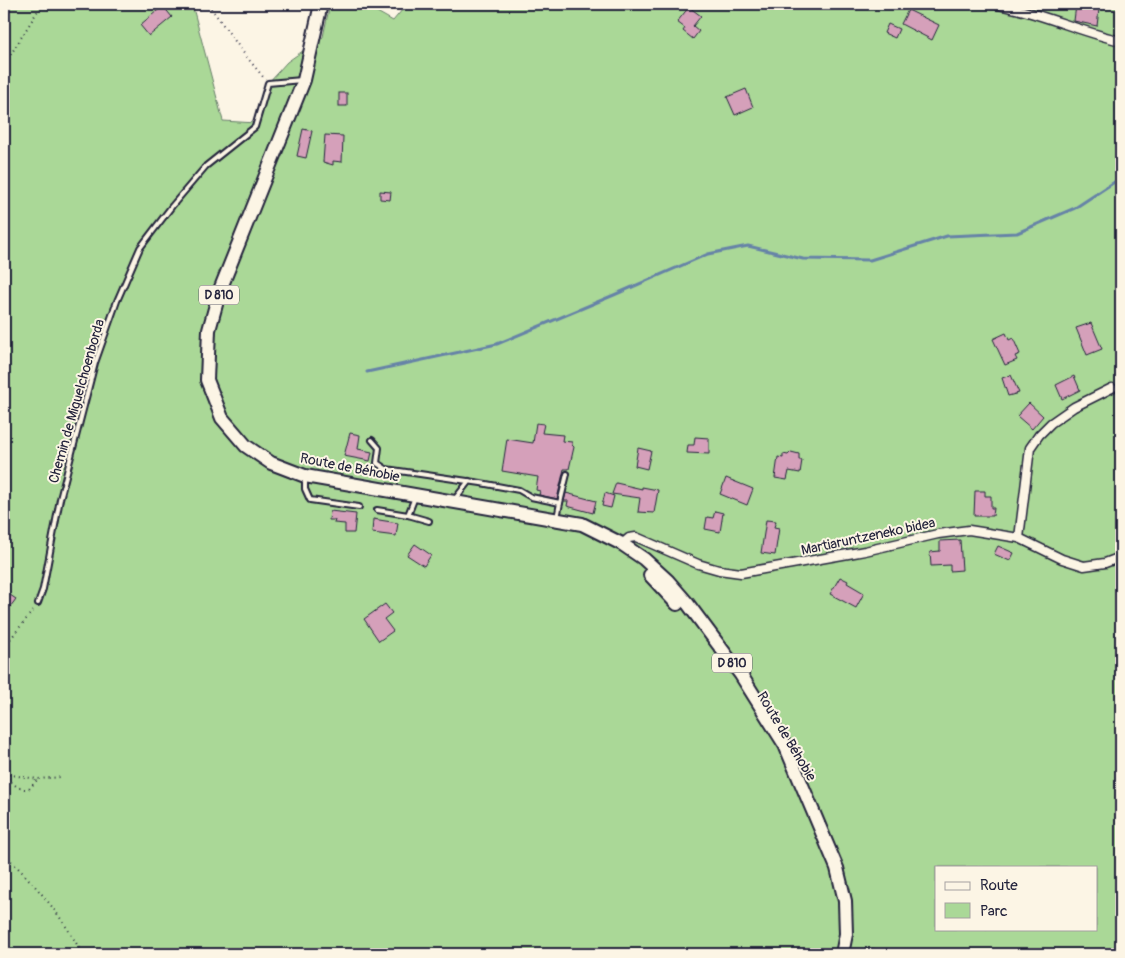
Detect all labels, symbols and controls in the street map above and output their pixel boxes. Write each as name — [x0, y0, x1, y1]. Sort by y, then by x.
road number: D 810 — [199, 286, 239, 304]
street label: Chemin de Miguelchoenborda — [45, 317, 108, 485]
street label: Route de Béhobie — [299, 450, 401, 485]
street label: Martiaruntzeneko bidea — [800, 514, 937, 559]
road number: D 810 — [712, 654, 752, 672]
street label: Route de Béhobie — [753, 689, 820, 784]
legend — [935, 866, 1098, 930]
text: Route — [980, 876, 1018, 895]
text: Parc — [980, 902, 1008, 921]

